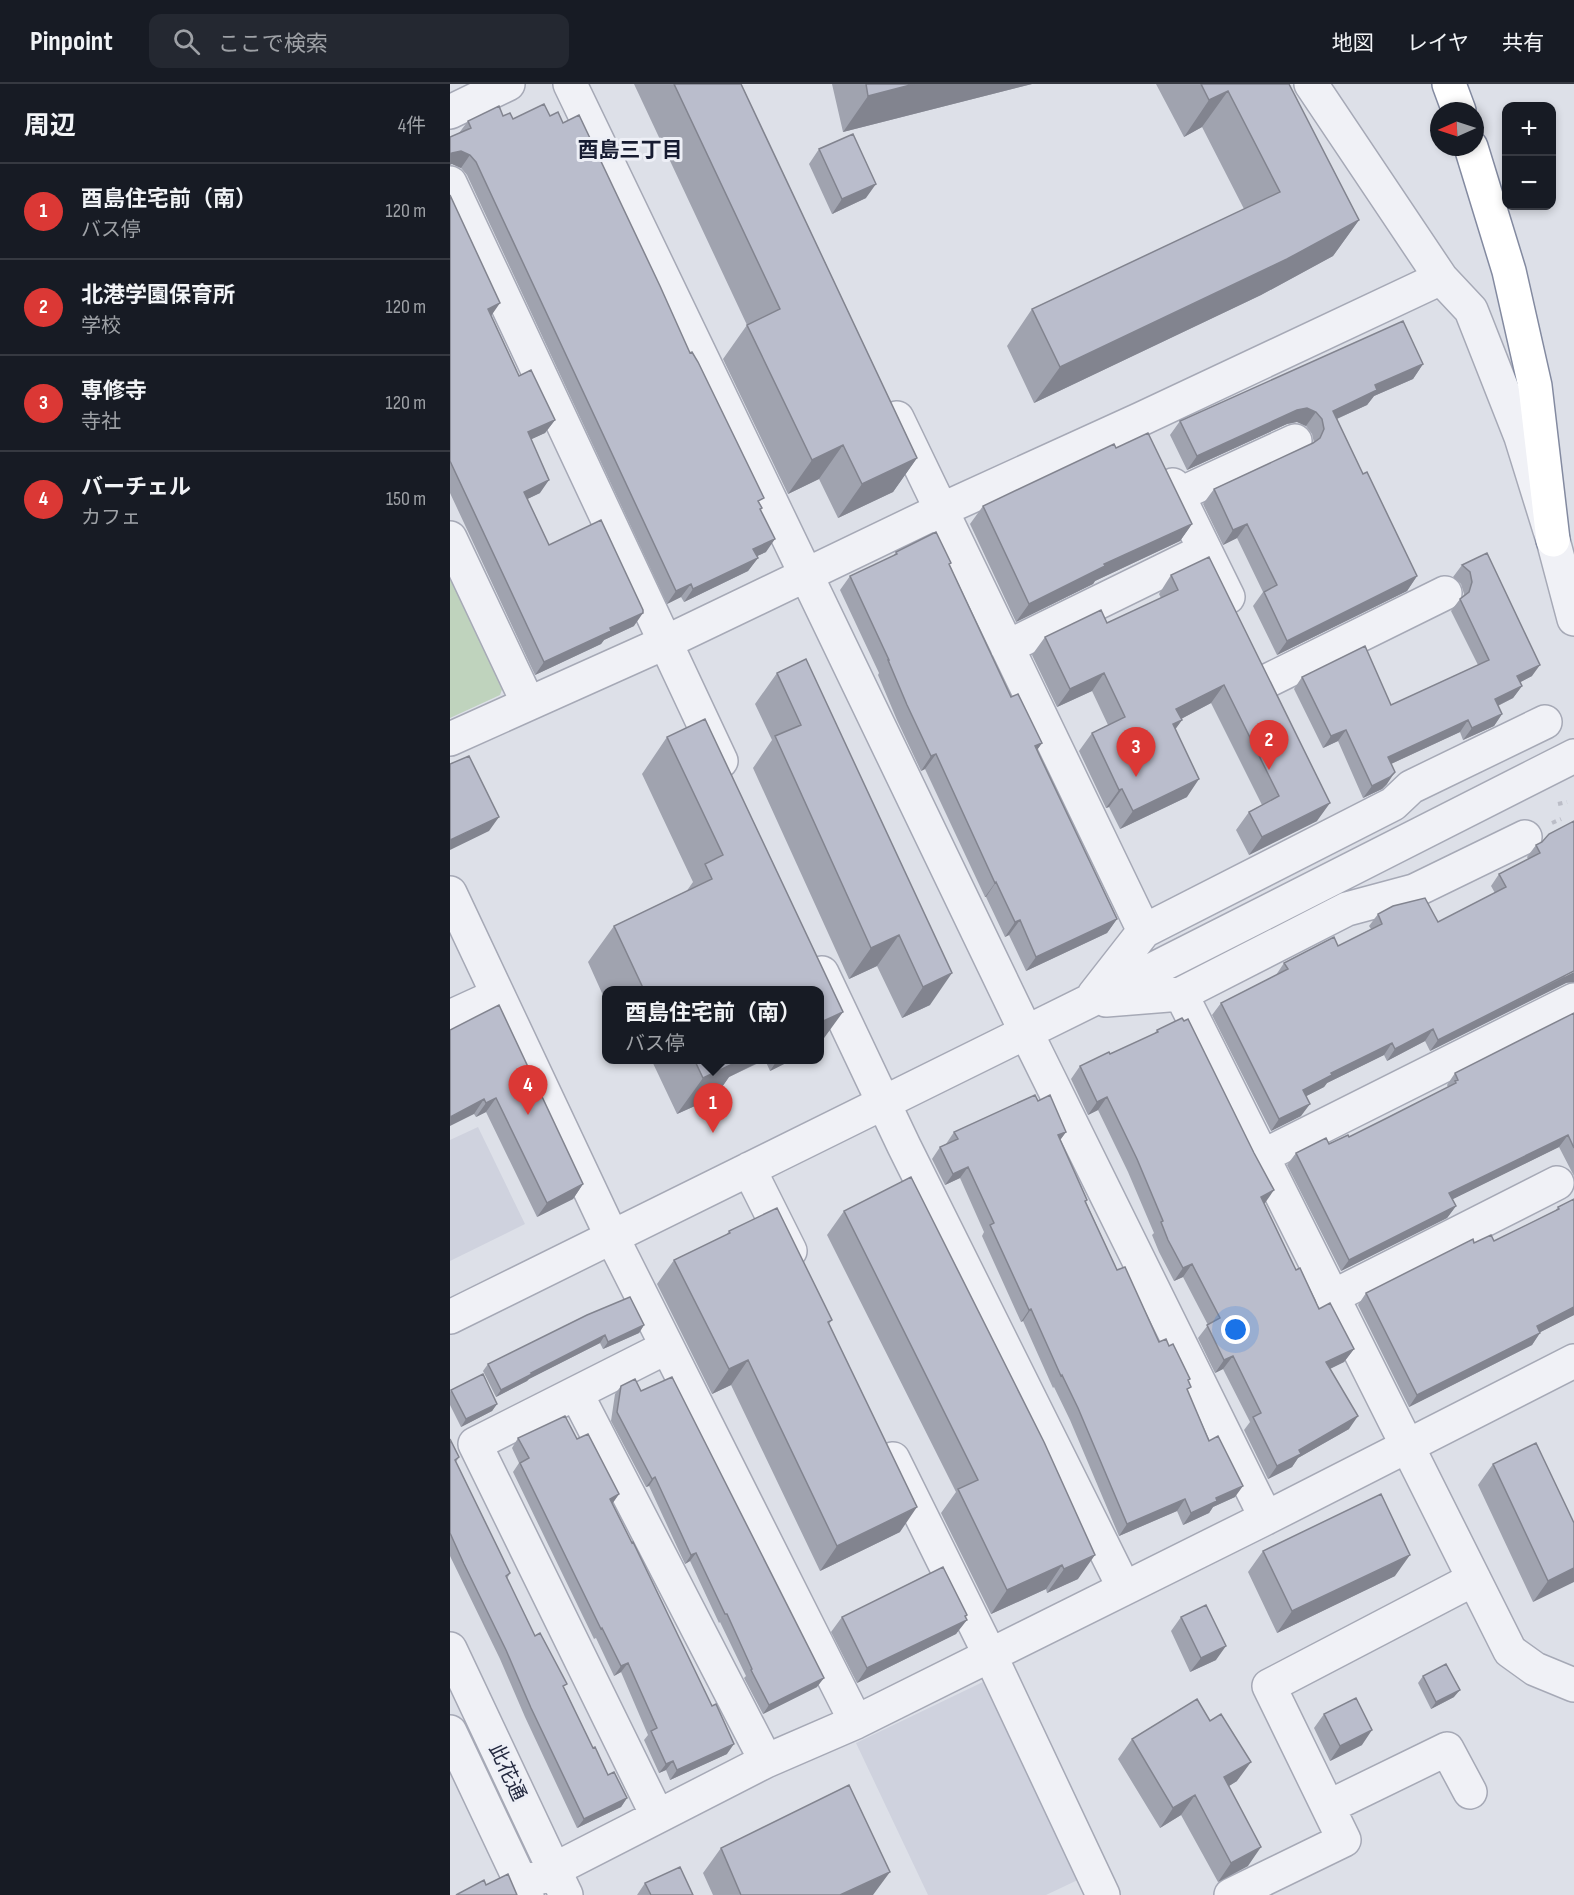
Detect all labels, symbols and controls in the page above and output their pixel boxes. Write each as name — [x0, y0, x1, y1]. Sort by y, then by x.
search box — [149, 14, 569, 68]
text: Pinpoint — [30, 25, 113, 58]
icon: search — [170, 25, 203, 58]
text: ここで検索 — [218, 31, 328, 58]
text: 地図 — [1332, 31, 1374, 56]
text: レイヤ — [1407, 31, 1469, 56]
text: 共有 — [1502, 31, 1544, 56]
north arrow — [1430, 102, 1484, 156]
map controls — [1502, 102, 1556, 210]
button: + — [1502, 102, 1556, 156]
text: 周辺 — [24, 111, 76, 142]
text: 4件 — [398, 114, 426, 138]
district label: 酉島三丁目 — [578, 138, 683, 163]
button: − — [1502, 156, 1556, 210]
text: 酉島住宅前（南） — [81, 186, 257, 213]
text: 1 — [40, 199, 47, 223]
text: 120 m — [386, 199, 426, 223]
text: バス停 — [81, 218, 141, 242]
text: 北港学園保育所 — [81, 282, 235, 309]
text: 2 — [39, 295, 48, 319]
text: 120 m — [386, 295, 426, 319]
text: 学校 — [81, 314, 121, 338]
text: 専修寺 — [81, 378, 147, 405]
text: 3 — [39, 391, 48, 415]
text: 120 m — [386, 391, 426, 415]
text: 寺社 — [81, 410, 121, 434]
text: バーチェル — [81, 474, 191, 501]
text: 4 — [39, 487, 48, 511]
text: 150 m — [386, 487, 426, 511]
text: カフェ — [81, 506, 141, 530]
pin: 2 — [1250, 720, 1288, 770]
pin: 3 — [1116, 728, 1156, 777]
popup — [602, 986, 824, 1064]
text: 酉島住宅前（南） — [625, 1000, 801, 1027]
text: バス停 — [625, 1032, 685, 1056]
pin: 4 — [508, 1066, 548, 1115]
pin: 1 — [694, 1084, 732, 1133]
your location — [1221, 1315, 1250, 1344]
street label: 此花通 — [484, 1740, 531, 1805]

